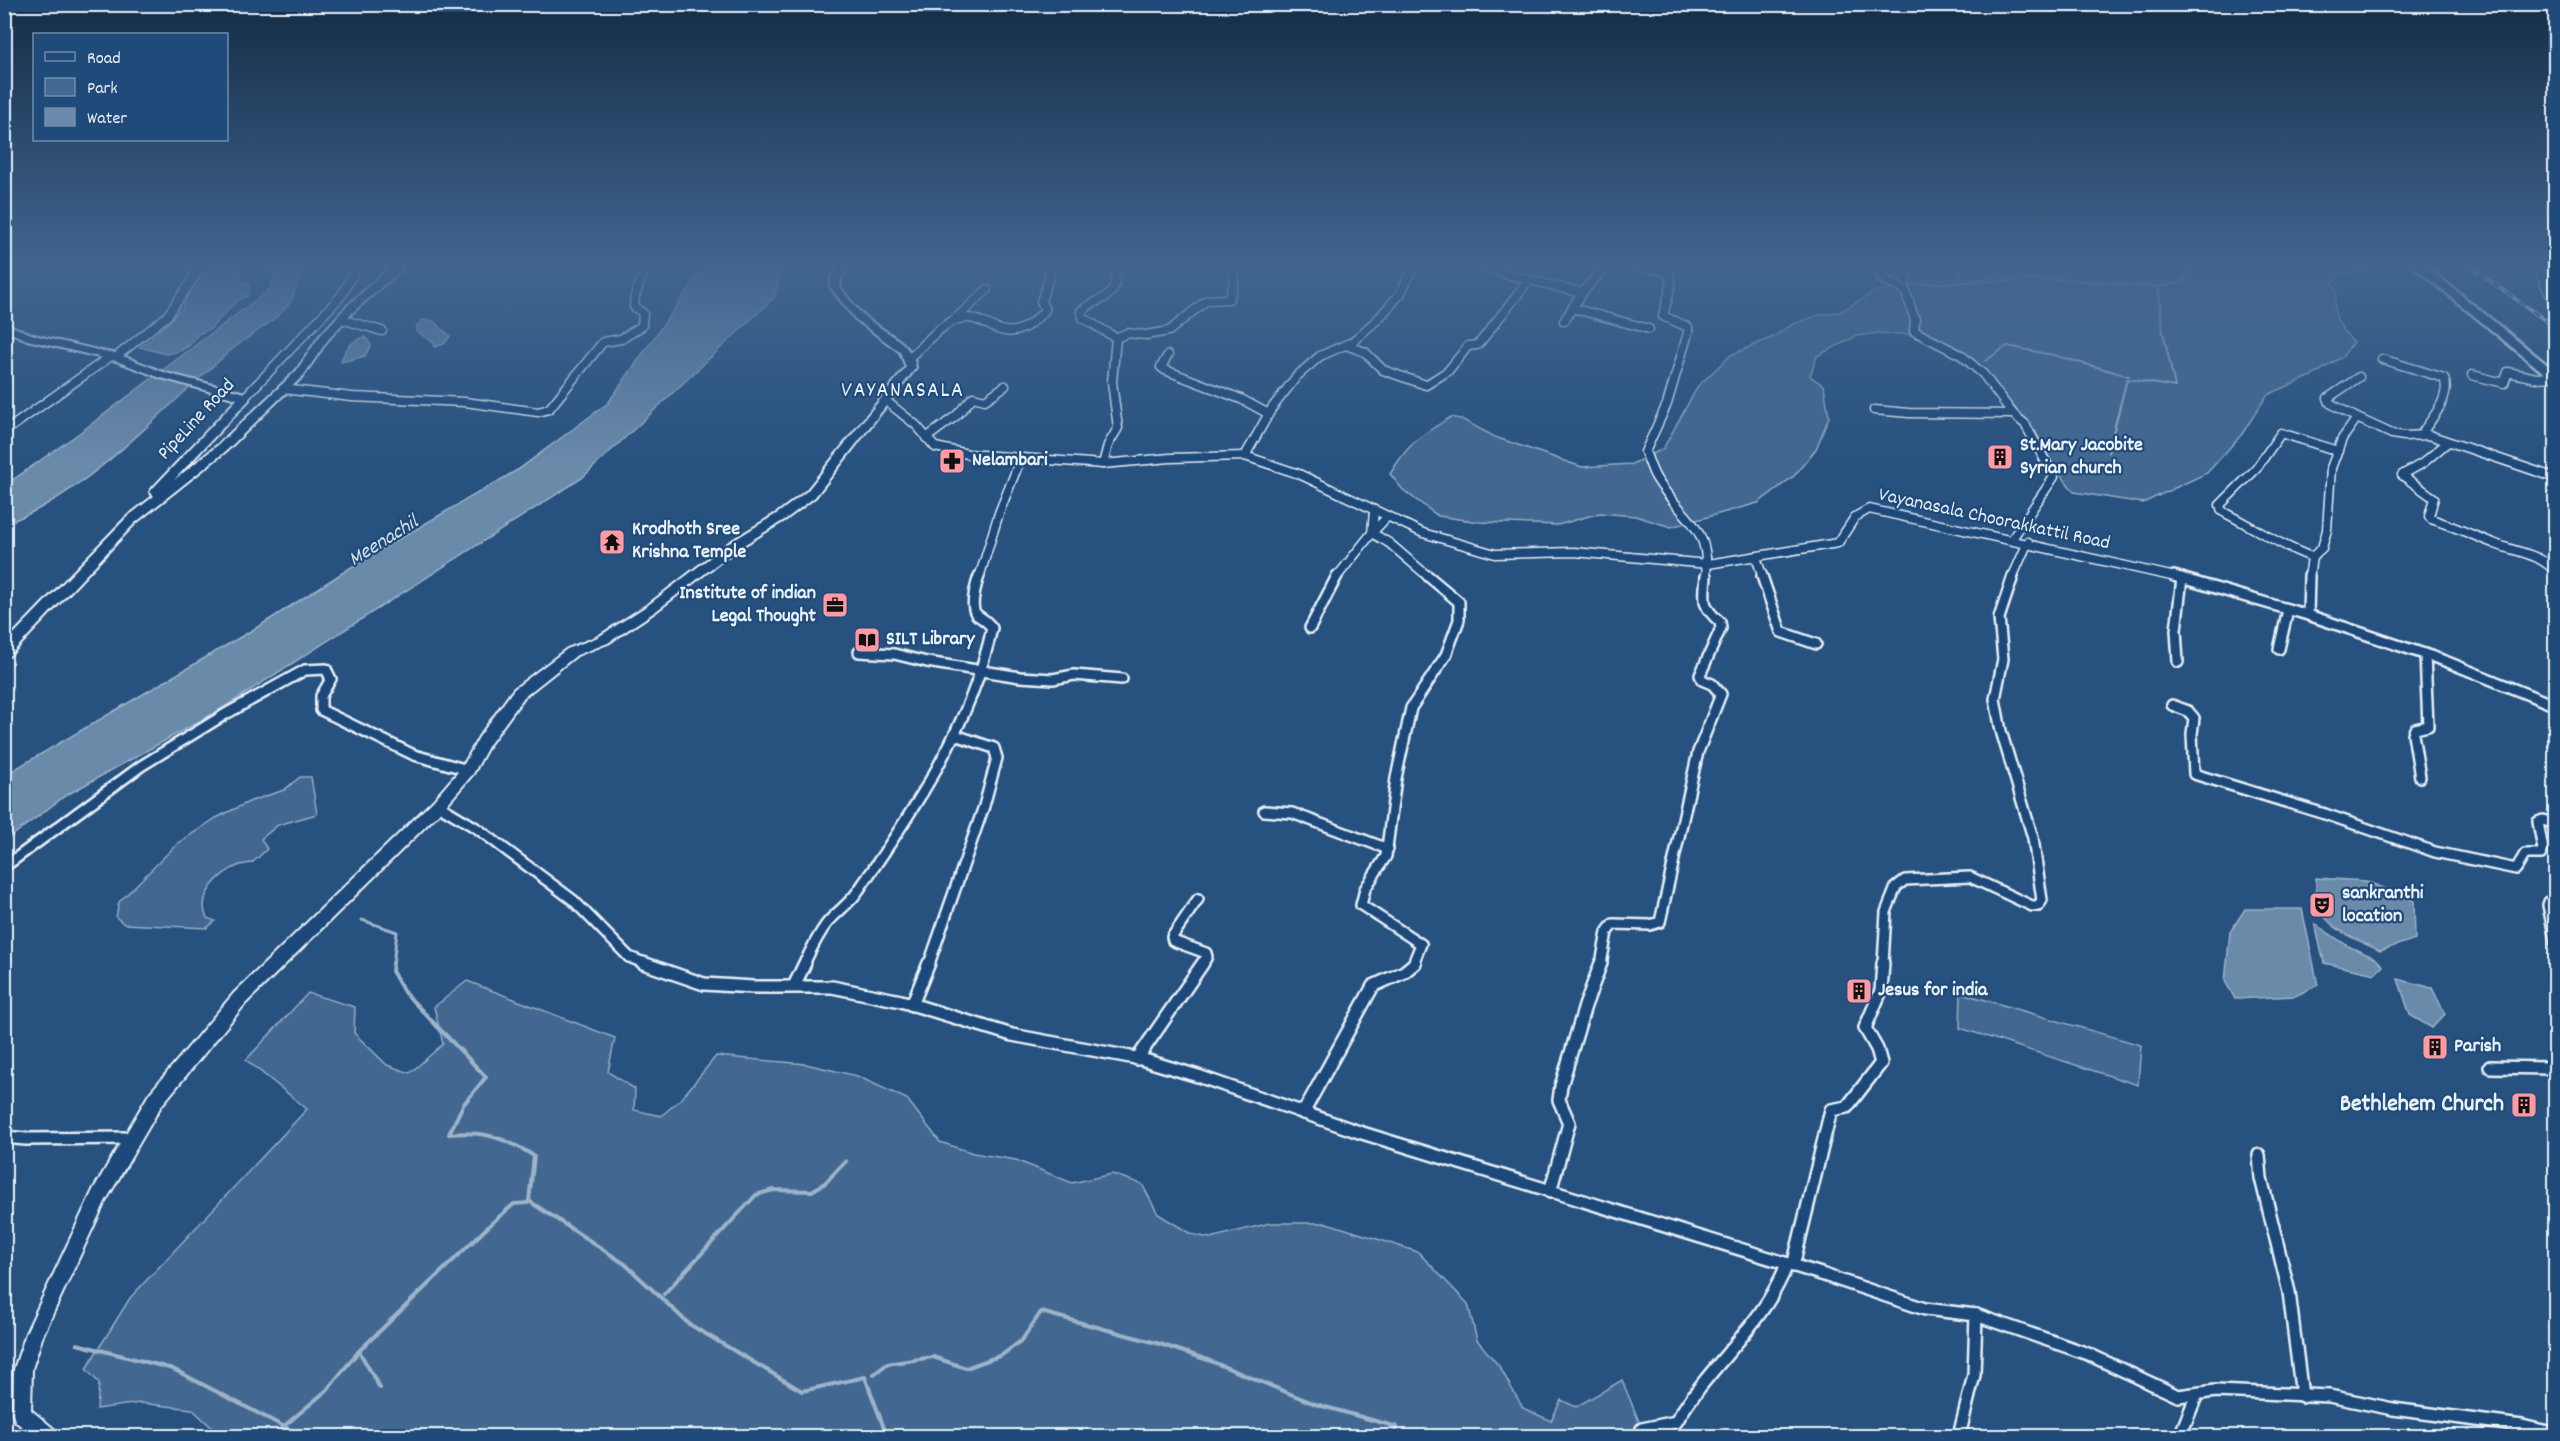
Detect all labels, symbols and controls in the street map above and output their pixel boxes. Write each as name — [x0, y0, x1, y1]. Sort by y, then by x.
legend — [33, 33, 228, 141]
text: Road — [87, 47, 121, 72]
text: Park — [87, 77, 118, 102]
text: Water — [87, 107, 127, 132]
street label: PipeLine Road — [152, 373, 242, 467]
district label: VAYANASALA — [841, 376, 965, 407]
place label: St.Mary Jacobite Syrian church — [2020, 432, 2143, 483]
building icon: St.Mary Jacobite Syrian church — [1985, 442, 2015, 472]
pharmacy icon: Nelambari — [937, 446, 967, 476]
place label: Nelambari — [972, 447, 1048, 475]
street label: Vayanasala Choorakkattil Road — [1876, 482, 2112, 558]
water label: Meenachil — [343, 508, 426, 575]
place label: Krodhoth Sree Krishna Temple — [632, 516, 747, 567]
temple icon: Krodhoth Sree Krishna Temple — [597, 527, 627, 557]
place label: Institute of indian Legal Thought — [679, 580, 817, 631]
office icon: Institute of indian Legal Thought — [820, 590, 850, 620]
library icon: SILT Library — [852, 625, 882, 655]
place label: SILT Library — [886, 626, 975, 654]
place label: sankranthi location — [2342, 880, 2424, 931]
theatre icon: sankranthi location — [2307, 890, 2337, 920]
building icon: Jesus for india — [1844, 976, 1874, 1006]
place label: Jesus for india — [1878, 977, 1988, 1005]
building icon: Parish — [2420, 1032, 2450, 1062]
place label: Parish — [2454, 1033, 2501, 1061]
place label: Bethlehem Church — [2340, 1088, 2504, 1122]
building icon: Bethlehem Church — [2509, 1090, 2539, 1120]

